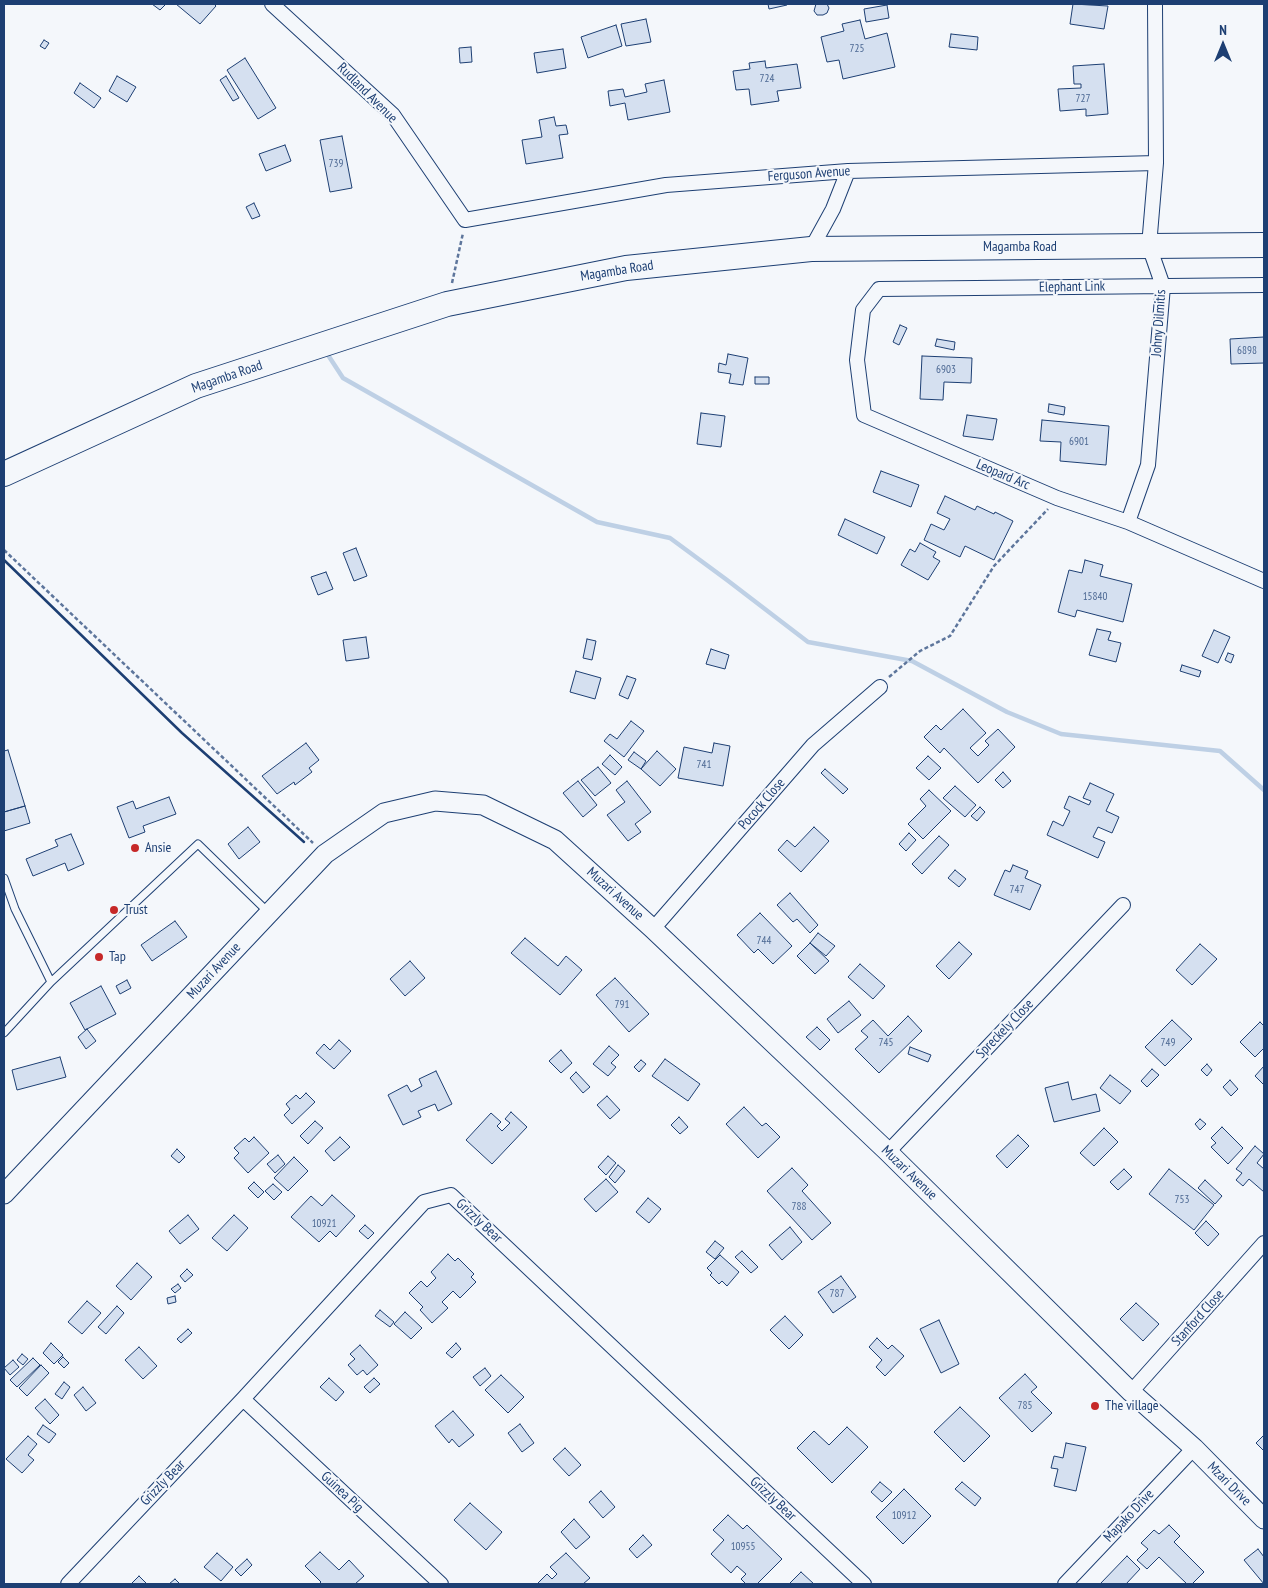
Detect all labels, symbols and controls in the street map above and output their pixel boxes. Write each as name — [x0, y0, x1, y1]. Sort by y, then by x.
north arrow — [1198, 20, 1248, 70]
text: N — [1219, 21, 1227, 39]
house number: 725 — [850, 42, 864, 56]
street label: Rudland Avenue — [333, 59, 401, 127]
house number: 724 — [760, 72, 774, 86]
house number: 727 — [1076, 92, 1090, 106]
house number: 739 — [329, 157, 343, 171]
street label: Ferguson Avenue — [767, 163, 851, 185]
street label: Magamba Road — [983, 239, 1057, 255]
street label: Magamba Road — [579, 257, 655, 285]
street label: Elephant Link — [1039, 278, 1105, 296]
street label: Johny Dilmitis — [1148, 289, 1170, 357]
house number: 6898 — [1237, 344, 1257, 358]
street label: Magamba Road — [189, 357, 265, 397]
house number: 6903 — [936, 363, 956, 377]
house number: 6901 — [1069, 435, 1089, 449]
street label: Leopard Arc — [974, 456, 1032, 494]
house number: 15840 — [1083, 590, 1107, 604]
house number: 741 — [697, 758, 711, 772]
street label: Pocock Close — [735, 775, 789, 833]
place label: Ansie — [145, 840, 171, 856]
marker: Ansie — [129, 842, 141, 854]
street label: Muzari Avenue — [583, 864, 647, 924]
house number: 747 — [1010, 883, 1024, 897]
place label: Trust — [124, 902, 148, 918]
marker: Trust — [108, 904, 120, 916]
house number: 744 — [757, 934, 771, 948]
street label: Muzari Avenue — [184, 939, 244, 1003]
place label: Tap — [109, 949, 126, 965]
marker: Tap — [93, 951, 105, 963]
street label: Spreckely Close — [973, 996, 1037, 1062]
house number: 791 — [615, 998, 629, 1012]
house number: 745 — [879, 1036, 893, 1050]
house number: 749 — [1161, 1036, 1175, 1050]
street label: Muzari Avenue — [878, 1142, 940, 1204]
house number: 753 — [1175, 1193, 1189, 1207]
street label: Grizzly Bear — [452, 1195, 506, 1247]
house number: 788 — [792, 1200, 806, 1214]
house number: 10921 — [312, 1217, 336, 1231]
street label: Stanford Close — [1168, 1286, 1228, 1350]
house number: 787 — [830, 1287, 844, 1301]
place label: The village — [1105, 1398, 1159, 1414]
house number: 785 — [1018, 1399, 1032, 1413]
marker: The village — [1089, 1400, 1101, 1412]
street label: Grizzly Bear — [137, 1457, 189, 1509]
street label: Mzari Drive — [1204, 1459, 1254, 1509]
street label: Guinea Pig — [317, 1468, 367, 1516]
street label: Grizzly Bear — [746, 1473, 800, 1525]
street label: Mapako Drive — [1100, 1486, 1158, 1546]
house number: 10912 — [892, 1509, 916, 1523]
house number: 10955 — [731, 1540, 755, 1554]

